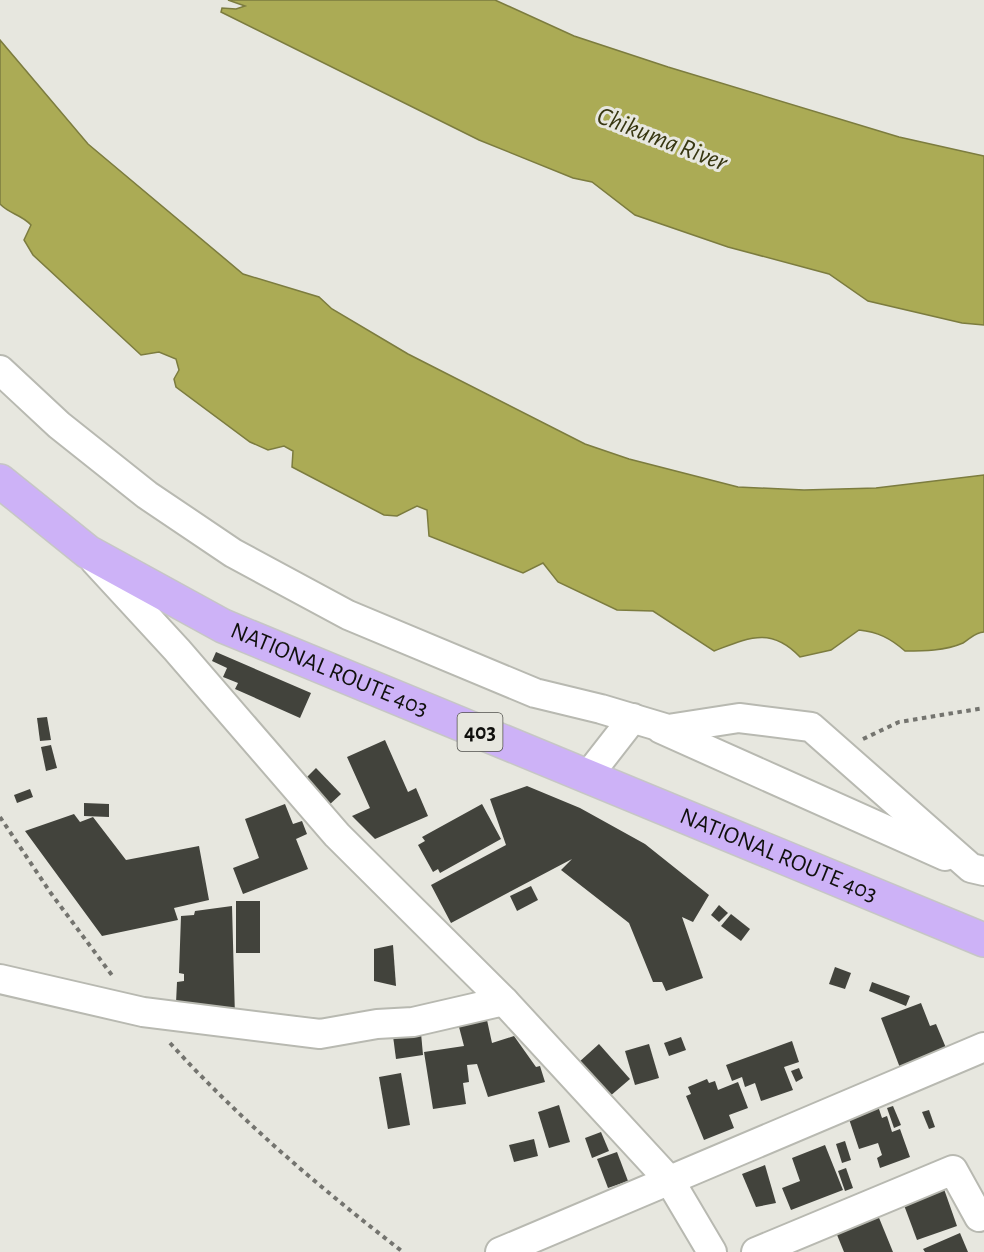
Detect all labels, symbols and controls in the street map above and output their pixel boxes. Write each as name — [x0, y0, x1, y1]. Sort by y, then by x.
water label: Chikuma River — [593, 102, 732, 176]
street label: NATIONAL ROUTE 403 — [227, 619, 431, 721]
road number: 403 — [458, 713, 502, 751]
street label: NATIONAL ROUTE 403 — [676, 804, 881, 907]

